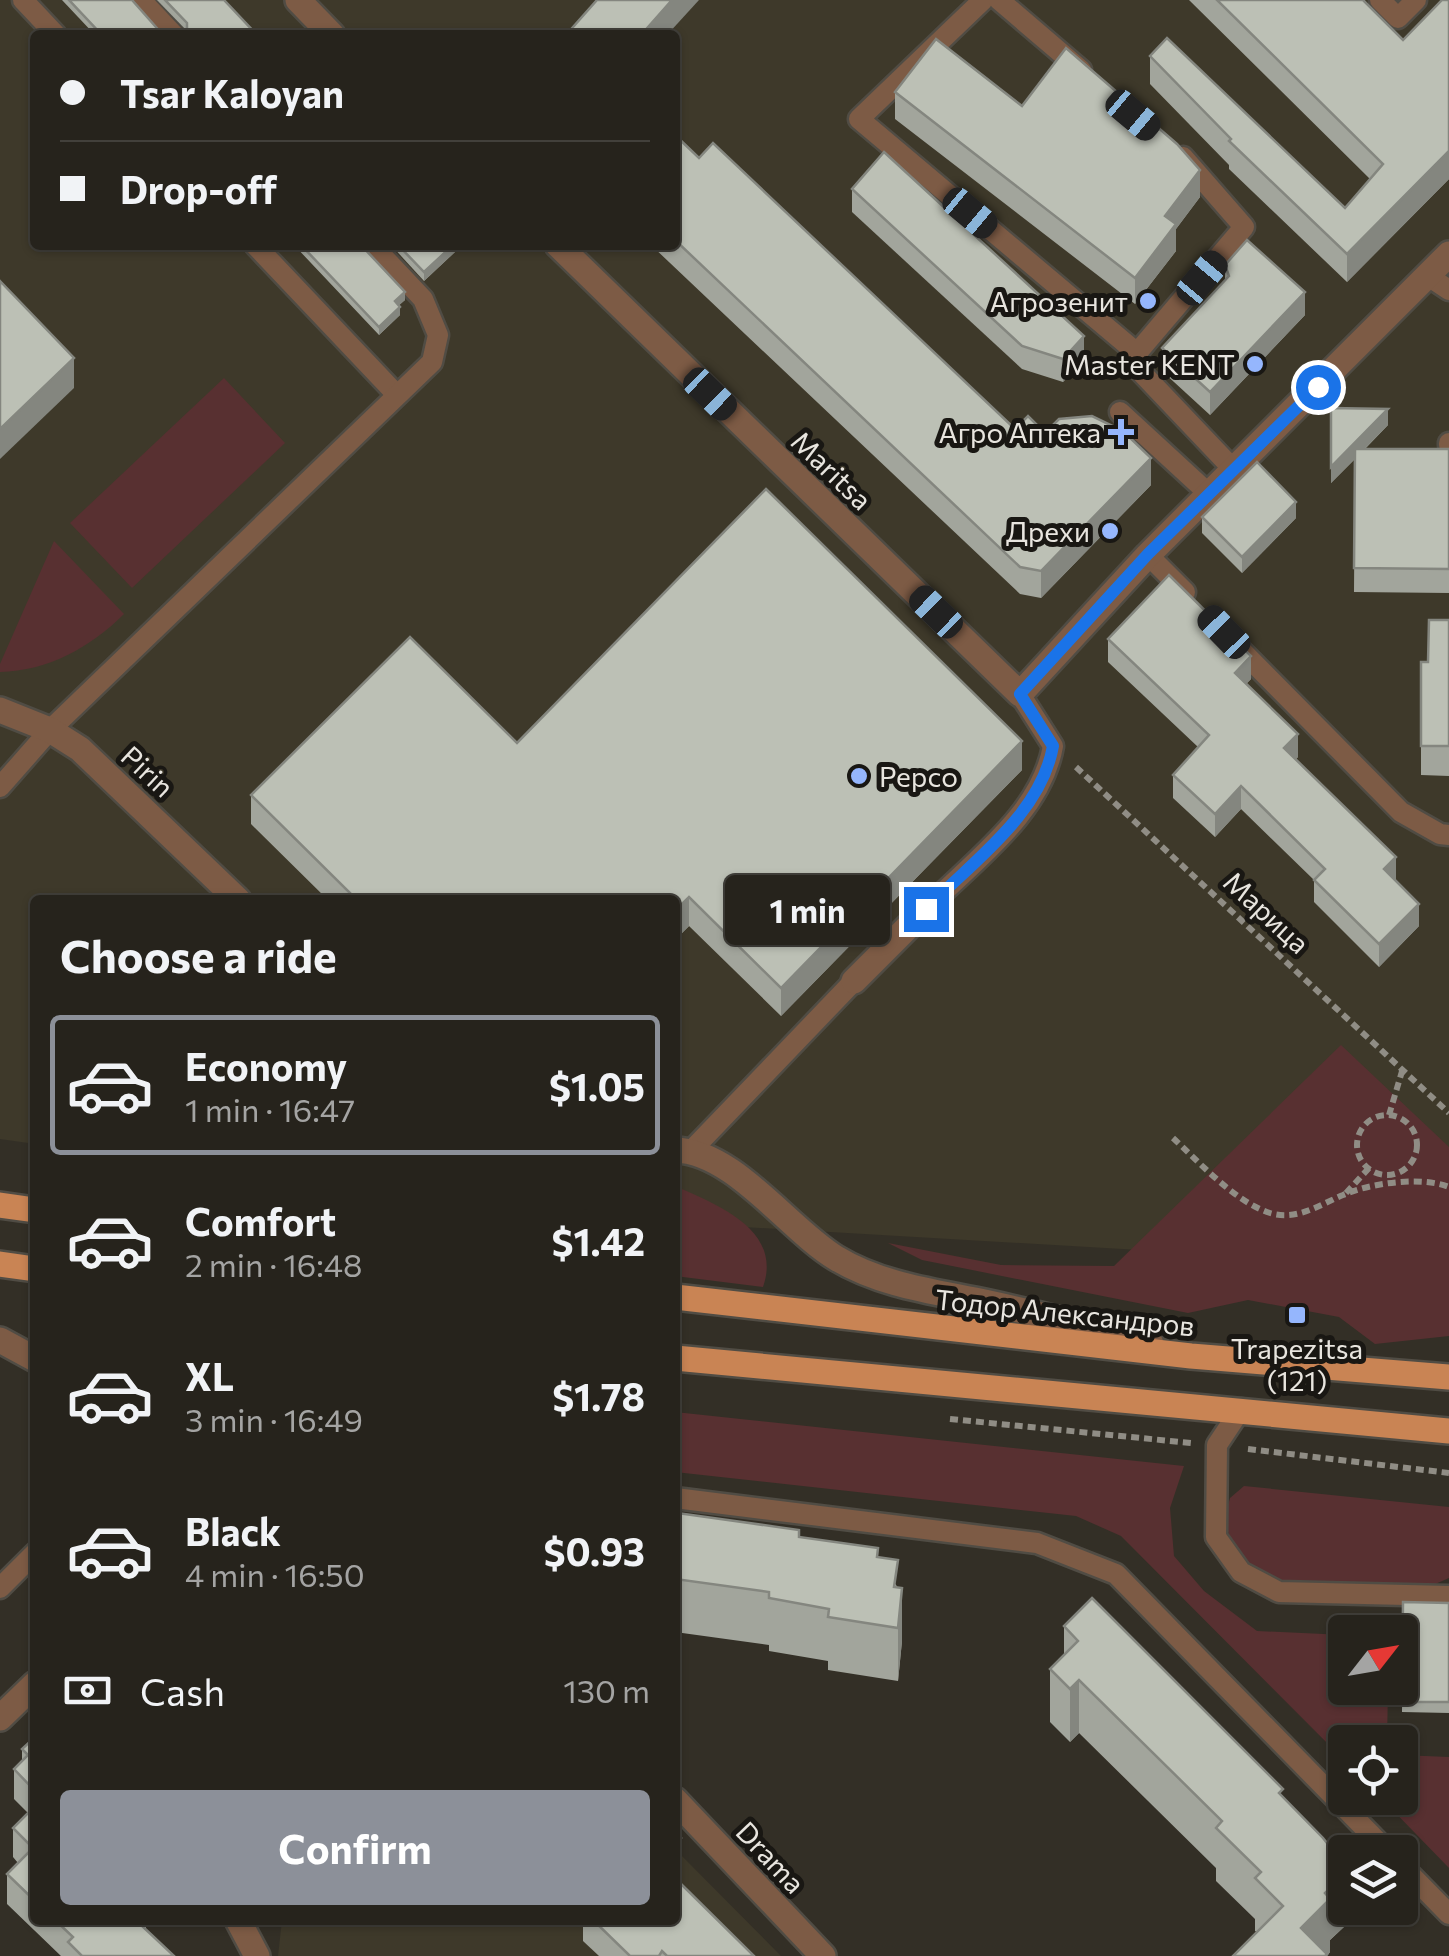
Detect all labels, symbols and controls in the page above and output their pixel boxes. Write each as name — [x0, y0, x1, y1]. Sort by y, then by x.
text: Tsar Kaloyan — [120, 69, 344, 116]
car — [1100, 84, 1166, 146]
text: Drop-off — [120, 165, 277, 212]
car — [937, 182, 1003, 244]
car — [1171, 245, 1233, 311]
place label: Агрозенит — [990, 284, 1128, 318]
marker: Агрозенит — [1137, 290, 1159, 312]
place label: Master KENT — [1064, 347, 1235, 381]
marker: Master KENT — [1244, 353, 1266, 375]
car — [678, 362, 742, 426]
route start — [1296, 365, 1341, 410]
place label: Агро Аптека — [938, 415, 1101, 449]
marker: Агро Аптека — [1110, 421, 1132, 443]
street label: Maritsa — [785, 424, 879, 516]
place label: Дрехи — [1006, 514, 1090, 548]
marker: Дрехи — [1099, 520, 1121, 542]
car — [904, 580, 968, 644]
car — [1192, 600, 1256, 664]
street label: Pirin — [115, 738, 181, 804]
place label: Pepco — [879, 759, 958, 793]
marker: Pepco — [848, 765, 870, 787]
street label: Марица — [1217, 864, 1317, 960]
callout: 1 min — [726, 874, 891, 944]
route end — [904, 887, 949, 932]
text: 1 min — [770, 890, 845, 930]
text: Choose a ride — [60, 927, 337, 982]
icon: car — [65, 1040, 155, 1130]
text: Economy — [185, 1042, 347, 1089]
text: $1.05 — [549, 1062, 645, 1109]
text: 1 min · 16:47 — [185, 1089, 355, 1129]
icon: car — [65, 1195, 155, 1285]
text: Comfort — [185, 1197, 336, 1244]
text: $1.42 — [552, 1217, 645, 1264]
text: 2 min · 16:48 — [185, 1244, 362, 1284]
street label: Тодор Александров — [934, 1281, 1196, 1343]
marker: Trapezitsa (121) — [1286, 1304, 1308, 1326]
place label: Trapezitsa (121) — [1231, 1331, 1363, 1397]
icon: car — [65, 1350, 155, 1440]
text: XL — [185, 1352, 234, 1399]
text: $1.78 — [552, 1372, 645, 1419]
text: 3 min · 16:49 — [185, 1399, 363, 1439]
icon: car — [65, 1505, 155, 1595]
text: Black — [185, 1507, 281, 1554]
text: $0.93 — [544, 1527, 645, 1574]
text: 4 min · 16:50 — [185, 1554, 365, 1594]
north arrow — [1328, 1615, 1418, 1705]
map controls — [1328, 1615, 1418, 1925]
icon: cash — [60, 1663, 115, 1718]
text: Cash — [140, 1667, 225, 1714]
text: 130 m — [563, 1670, 650, 1710]
button: locate — [1328, 1725, 1418, 1815]
button: Confirm — [60, 1790, 650, 1905]
street label: Drama — [729, 1814, 813, 1900]
button: layers — [1328, 1835, 1418, 1925]

